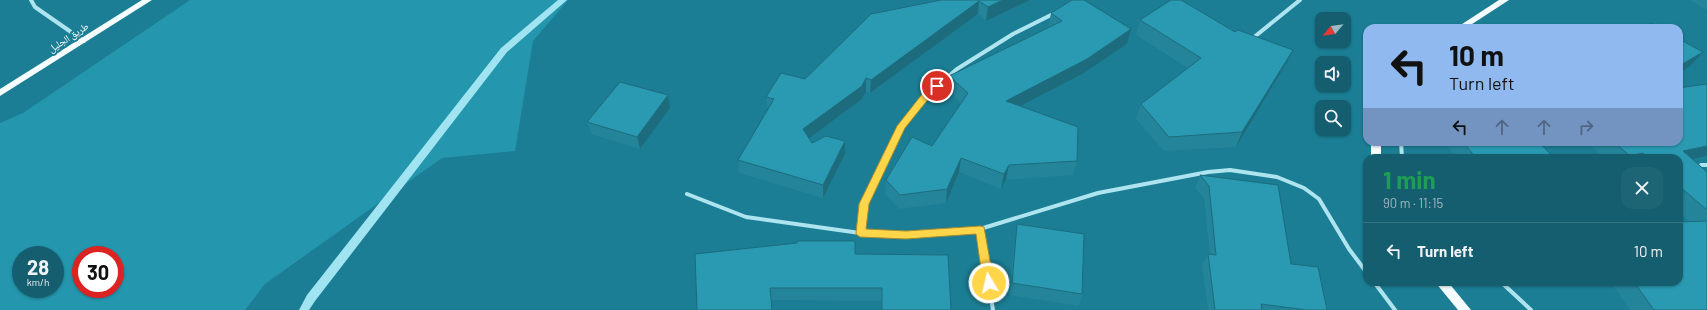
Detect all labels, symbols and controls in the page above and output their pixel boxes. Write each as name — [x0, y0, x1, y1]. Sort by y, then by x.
north arrow — [1315, 12, 1351, 48]
map controls — [1315, 12, 1351, 136]
street label: طريق الجليل — [46, 19, 91, 55]
text: 10 m — [1449, 38, 1504, 72]
icon: left — [1383, 40, 1435, 92]
button: sound — [1315, 56, 1351, 92]
pin — [920, 69, 954, 103]
text: Turn left — [1449, 72, 1515, 94]
icon: arrive — [926, 75, 948, 97]
button: search — [1315, 100, 1351, 136]
icon: left — [1449, 116, 1471, 138]
icon: ahead — [1491, 116, 1513, 138]
icon: ahead — [1533, 116, 1555, 138]
icon: right — [1575, 116, 1597, 138]
text: 1 min — [1383, 165, 1436, 194]
button: close — [1621, 167, 1663, 209]
text: 90 m · 11:15 — [1383, 195, 1443, 211]
icon: left — [1383, 240, 1405, 262]
text: Turn left — [1417, 242, 1473, 260]
text: 10 m — [1634, 242, 1663, 260]
speed limit sign: 30 — [72, 246, 124, 298]
text: 28 — [27, 255, 49, 279]
position arrow — [968, 262, 1010, 304]
text: km/h — [27, 276, 49, 288]

